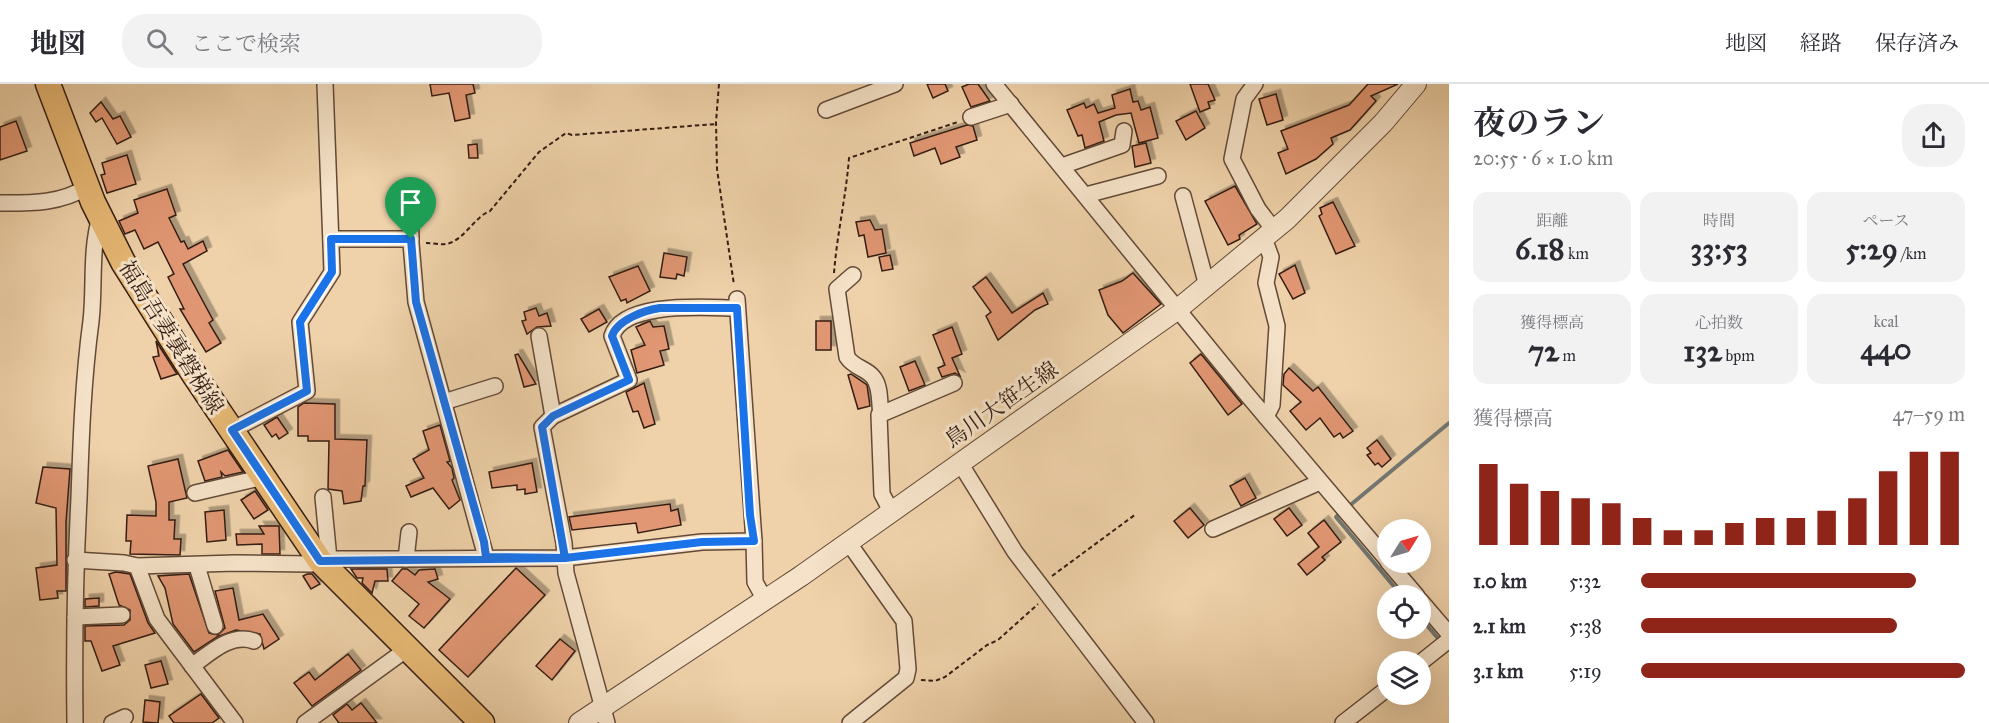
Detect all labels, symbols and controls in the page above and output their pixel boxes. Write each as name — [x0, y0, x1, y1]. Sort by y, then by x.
search box — [122, 14, 542, 68]
icon: search — [143, 25, 176, 58]
text: 地図 — [30, 26, 86, 61]
text: ここで検索 — [191, 30, 301, 57]
text: 地図 — [1725, 30, 1767, 56]
text: 経路 — [1800, 30, 1842, 56]
text: 保存済み — [1875, 30, 1959, 56]
text: 夜のラン — [1473, 103, 1605, 143]
button: share — [1902, 104, 1965, 167]
text: 20:55 · 6 × 1.0 km — [1473, 146, 1613, 170]
pin — [385, 177, 436, 239]
icon: arrive — [394, 186, 427, 219]
text: 距離 — [1536, 211, 1568, 230]
text: 時間 — [1703, 211, 1735, 230]
text: ペース — [1862, 211, 1910, 230]
text: 6.18 — [1515, 231, 1565, 267]
text: 33:53 — [1690, 231, 1748, 267]
text: 5:29 — [1845, 231, 1898, 267]
text: km — [1565, 244, 1589, 263]
text: /km — [1898, 244, 1927, 263]
street label: 福島吾妻裏磐梯線 — [113, 255, 230, 419]
text: kcal — [1873, 312, 1899, 331]
text: 獲得標高 — [1520, 313, 1584, 332]
text: 心拍数 — [1695, 313, 1743, 332]
text: 440 — [1861, 331, 1911, 367]
text: 72 — [1528, 333, 1559, 369]
text: 132 — [1683, 333, 1722, 369]
text: m — [1559, 346, 1576, 365]
text: bpm — [1722, 346, 1755, 365]
street label: 鳥川大笹生線 — [939, 355, 1063, 453]
text: 47–59 m — [1892, 402, 1965, 426]
text: 獲得標高 — [1473, 406, 1553, 430]
north arrow — [1377, 519, 1431, 573]
map controls — [1377, 519, 1431, 705]
text: 1.0 km — [1473, 569, 1527, 593]
text: 5:32 — [1569, 569, 1601, 593]
button: locate — [1377, 585, 1431, 639]
text: 2.1 km — [1473, 614, 1526, 638]
text: 5:38 — [1569, 614, 1602, 638]
button: layers — [1377, 651, 1431, 705]
text: 3.1 km — [1473, 659, 1523, 683]
text: 5:19 — [1569, 659, 1602, 683]

